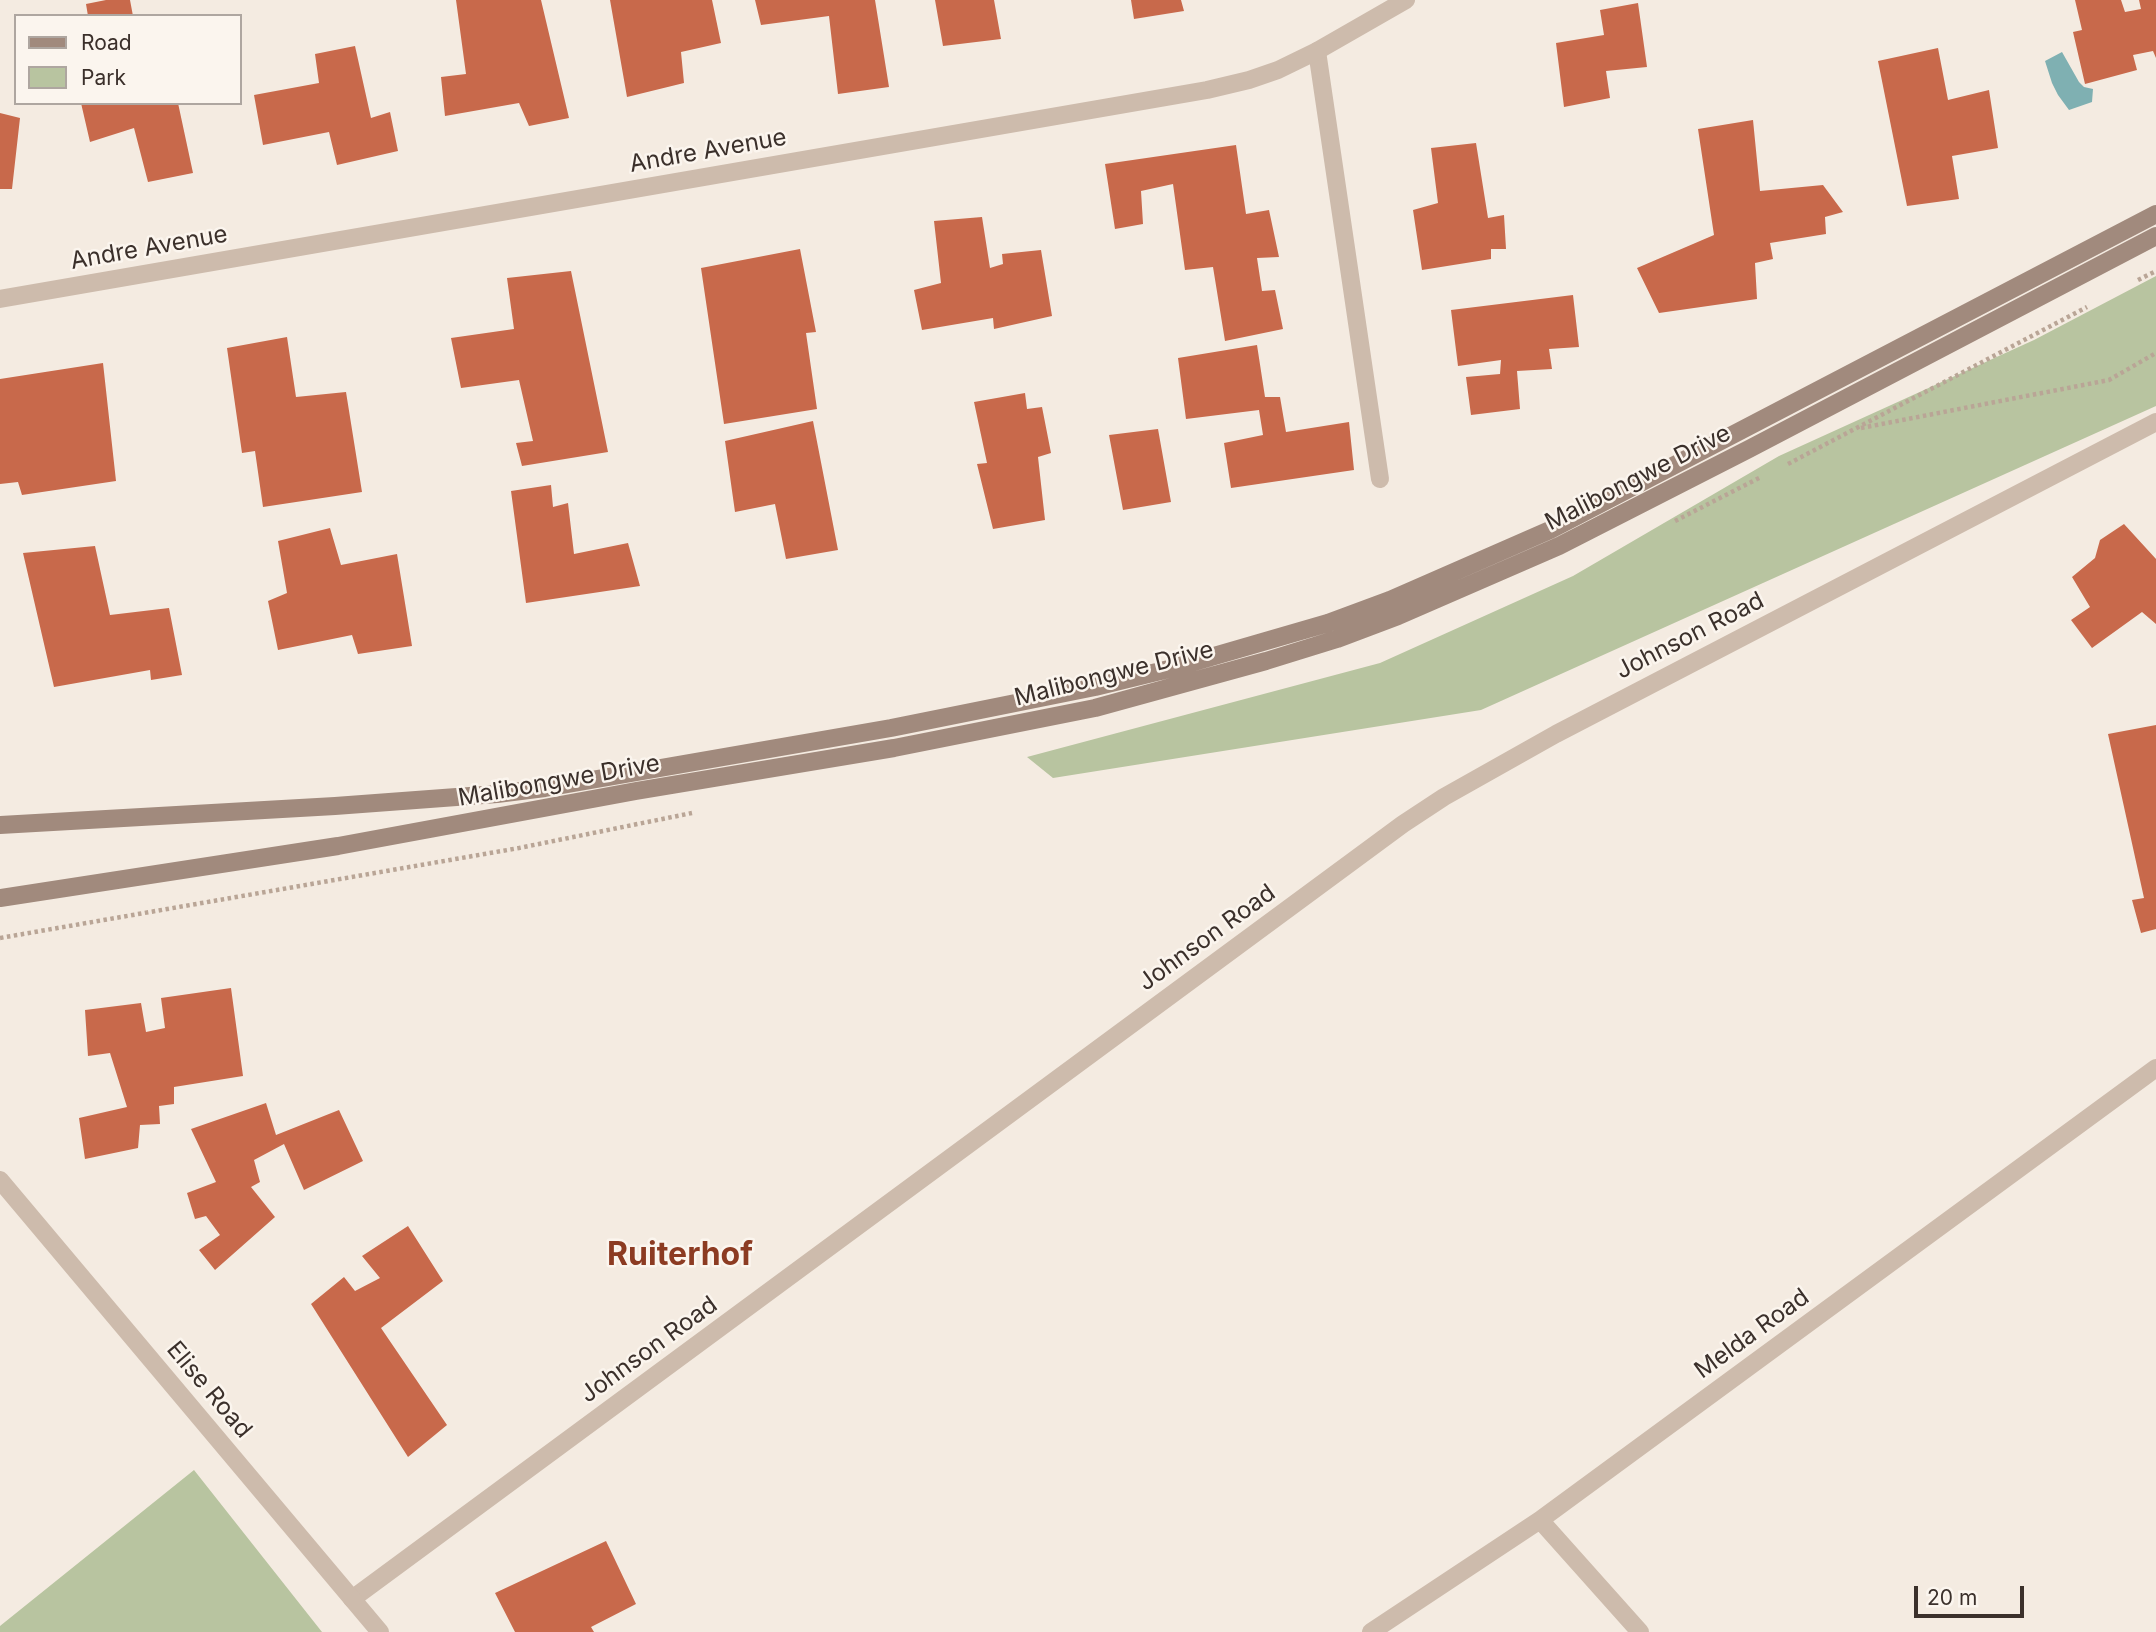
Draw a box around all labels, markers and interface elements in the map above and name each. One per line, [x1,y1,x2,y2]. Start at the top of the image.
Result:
legend [14,14,242,105]
text: Road [81,30,132,55]
text: Park [81,65,126,90]
street label: Andre Avenue [627,123,789,179]
street label: Andre Avenue [68,220,230,276]
street label: Malibongwe Drive [1540,419,1736,537]
street label: Johnson Road [1611,586,1769,686]
street label: Malibongwe Drive [1011,635,1217,713]
street label: Malibongwe Drive [456,749,662,813]
street label: Johnson Road [1133,879,1281,997]
district label: Ruiterhof [607,1236,753,1274]
street label: Melda Road [1689,1283,1815,1385]
street label: Johnson Road [575,1291,723,1409]
street label: Elise Road [160,1336,258,1444]
scale bar [1918,1572,2028,1616]
text: 20 m [1927,1585,1977,1610]

